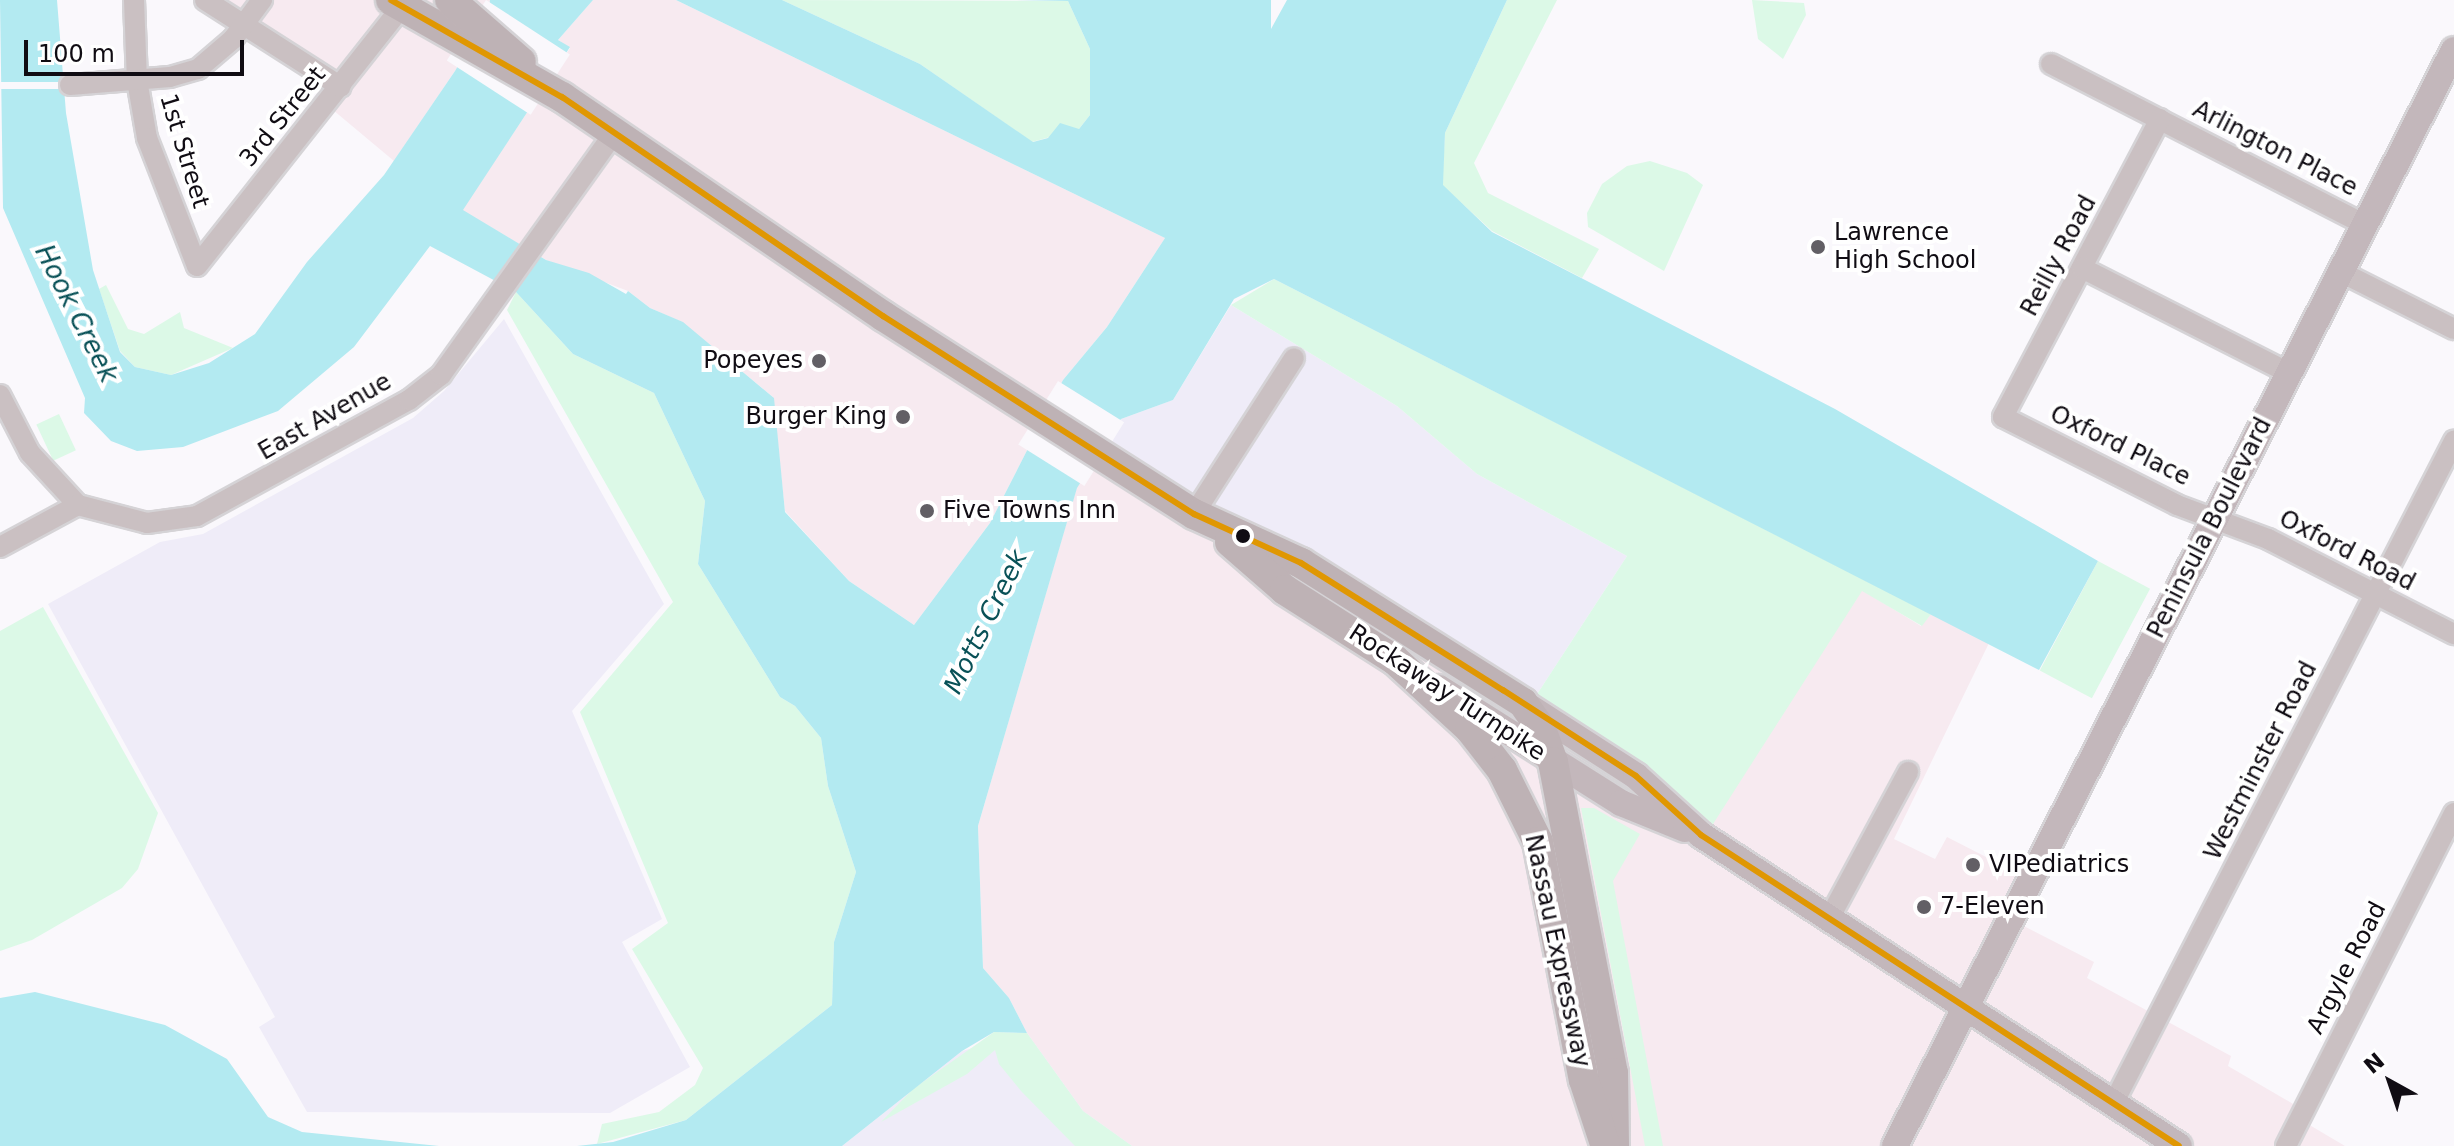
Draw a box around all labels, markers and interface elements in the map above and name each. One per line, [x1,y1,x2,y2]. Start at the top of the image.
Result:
scale bar [28,24,248,74]
text: 100 m [38,40,115,68]
street label: 3rd Street [234,61,332,173]
street label: 1st Street [153,90,215,212]
street label: Arlington Place [2188,95,2362,203]
street label: Reilly Road [2015,191,2103,321]
place label: Lawrence High School [1834,219,1976,275]
marker: Lawrence High School [1809,238,1827,256]
water label: Hook Creek [28,240,124,388]
place label: Popeyes [703,347,803,375]
marker: Popeyes [810,352,828,370]
street label: East Avenue [253,367,397,467]
street label: Oxford Place [2045,400,2195,492]
place label: Burger King [746,403,887,431]
marker: Burger King [894,408,912,426]
street label: Peninsula Boulevard [2142,413,2278,643]
place label: Five Towns Inn [943,497,1116,525]
marker: Five Towns Inn [918,502,936,520]
street label: Oxford Road [2274,504,2420,598]
unlabelled marker [1235,528,1251,544]
water label: Motts Creek [938,545,1034,699]
street label: Rockaway Turnpike [1343,619,1551,767]
street label: Westminster Road [2199,657,2323,865]
street label: Nassau Expressway [1518,832,1596,1070]
place label: VIPediatrics [1989,851,2129,879]
marker: VIPediatrics [1964,856,1982,874]
place label: 7-Eleven [1940,893,2045,921]
street label: Argyle Road [2301,897,2393,1039]
marker: 7-Eleven [1915,898,1933,916]
north arrow [2350,1042,2430,1122]
text: N [2359,1048,2389,1079]

